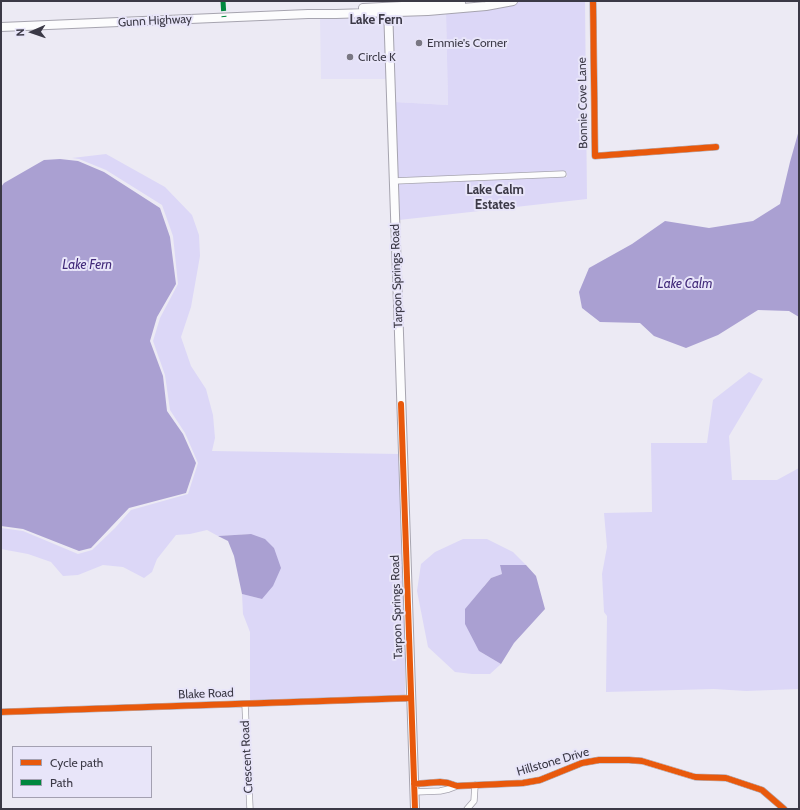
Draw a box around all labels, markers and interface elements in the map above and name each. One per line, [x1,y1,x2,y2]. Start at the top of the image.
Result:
north arrow [12,12,52,52]
street label: Gunn Highway [118,12,192,30]
district label: Lake Fern [349,12,403,28]
text: N [13,28,27,37]
place label: Emmie's Corner [427,36,507,50]
marker: Emmie's Corner [414,38,424,48]
place label: Circle K [358,50,396,64]
marker: Circle K [345,52,355,62]
street label: Bonnie Cove Lane [575,57,591,149]
district label: Lake Calm Estates [466,182,524,213]
street label: Tarpon Springs Road [388,224,406,328]
water label: Lake Fern [62,257,112,273]
water label: Lake Calm [658,276,712,292]
street label: Tarpon Springs Road [388,555,406,659]
street label: Blake Road [178,686,234,702]
street label: Crescent Road [238,720,256,794]
street label: Hillstone Drive [515,745,591,779]
legend [12,746,152,798]
text: Cycle path [50,755,103,770]
text: Path [50,775,73,790]

